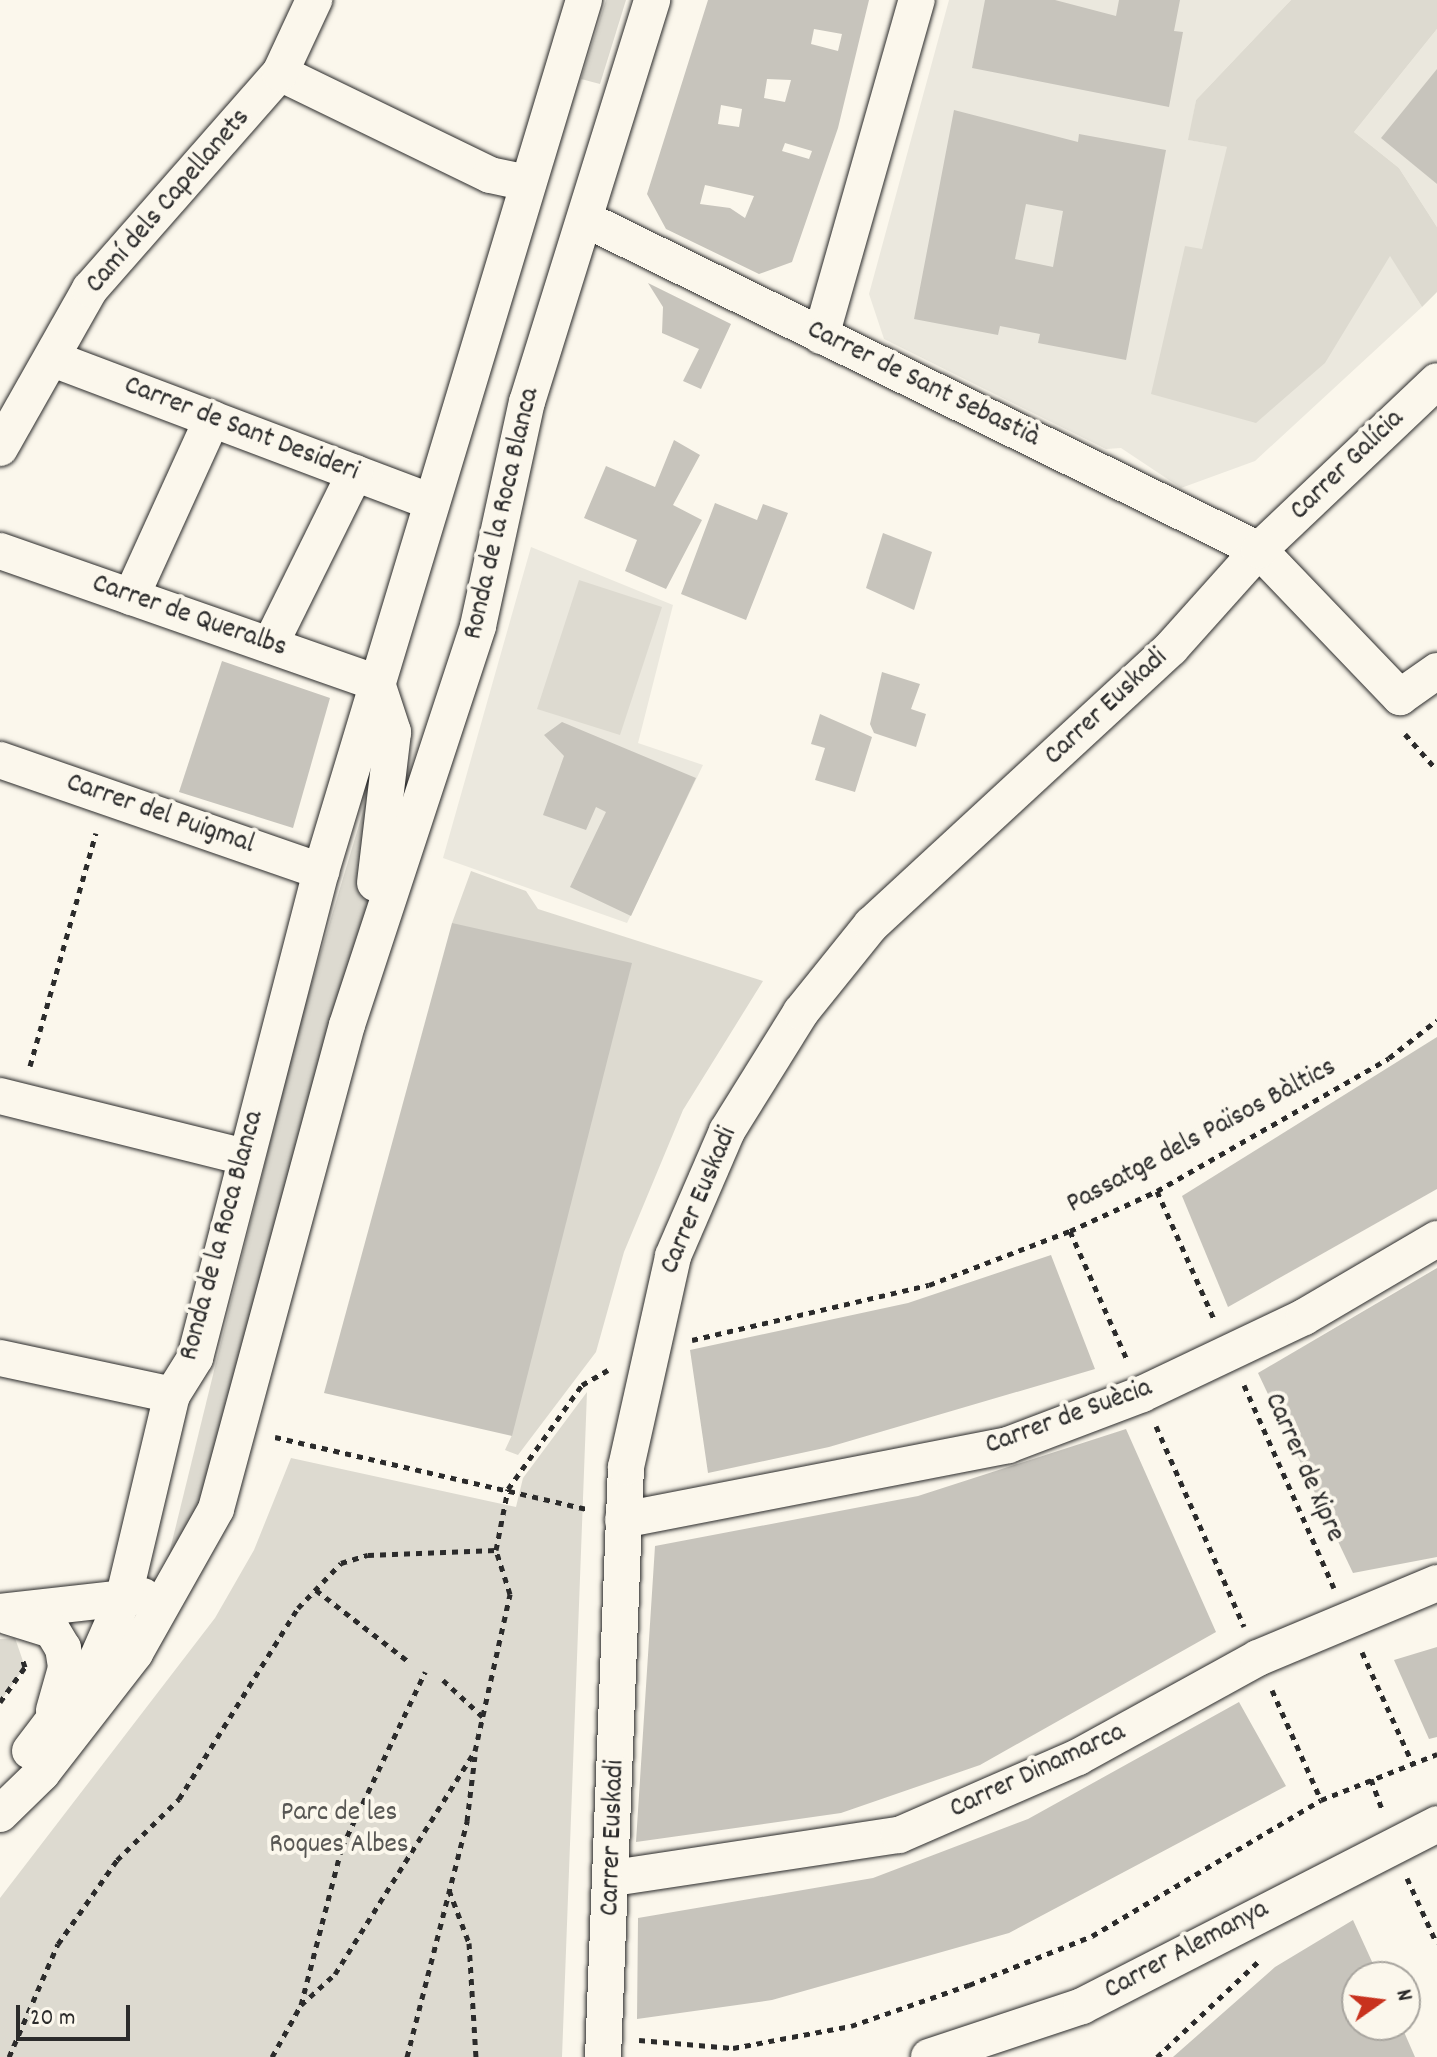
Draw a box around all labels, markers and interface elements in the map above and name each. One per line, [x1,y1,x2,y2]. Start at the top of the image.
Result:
street label: Camí dels Capellanets [80,103,258,301]
street label: Carrer de Sant Sebastià [801,314,1045,456]
street label: Carrer de Sant Desideri [119,370,363,490]
street label: Ronda de la Roca Blanca [458,385,548,643]
street label: Carrer Galícia [1284,403,1412,529]
street label: Carrer de Queralbs [87,568,291,666]
street label: Carrer Euskadi [1038,642,1176,774]
street label: Carrer del Puigmal [62,767,258,863]
street label: Passatge dels Països Bàltics [1062,1052,1342,1222]
street label: Ronda de la Roca Blanca [174,1107,272,1365]
street label: Carrer Euskadi [654,1123,746,1279]
street label: Carrer de Suècia [981,1372,1157,1464]
street label: Carrer de Xipre [1255,1388,1351,1548]
street label: Carrer Dinamarca [945,1717,1131,1827]
street label: Carrer Euskadi [594,1759,634,1917]
park label: Parc de les Roques Albes [269,1797,409,1863]
street label: Carrer Alemanya [1099,1894,1275,2008]
north arrow [1341,1961,1421,2041]
text: N [1386,1987,1419,2005]
scale bar [20,1989,134,2039]
text: 20 m [30,2002,76,2036]

